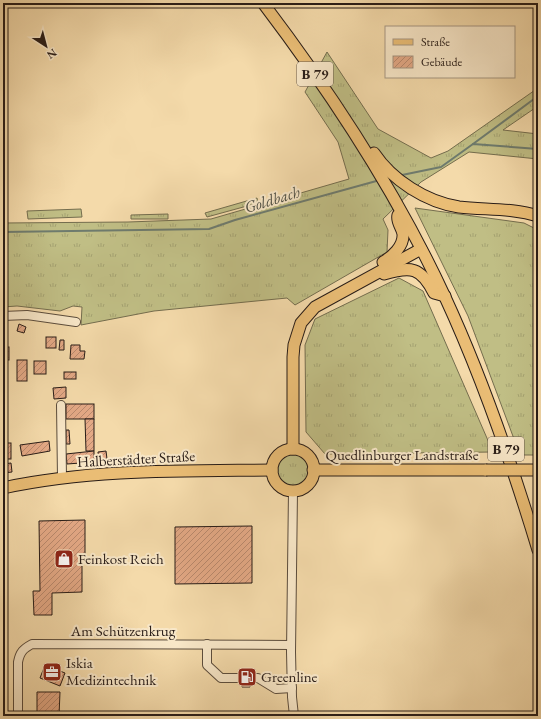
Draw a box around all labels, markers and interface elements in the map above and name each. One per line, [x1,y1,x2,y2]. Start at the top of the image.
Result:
north arrow [26,26,66,66]
legend [385,26,515,78]
text: Straße [421,34,450,50]
text: N [44,46,60,62]
text: Gebäude [421,54,463,70]
road number: B 79 [297,62,333,86]
water label: Goldbach [242,181,303,218]
road number: B 79 [488,437,524,461]
street label: Quedlinburger Landstraße [325,445,479,464]
street label: Halberstädter Straße [76,446,196,471]
shop icon: Feinkost Reich [53,548,75,570]
place label: Feinkost Reich [78,549,164,568]
street label: Am Schützenkrug [70,621,176,640]
place label: Iskia Medizintechnik [66,653,157,689]
office icon: Iskia Medizintechnik [41,661,63,683]
fuel station icon: Greenline [236,666,258,688]
place label: Greenline [261,667,318,686]

